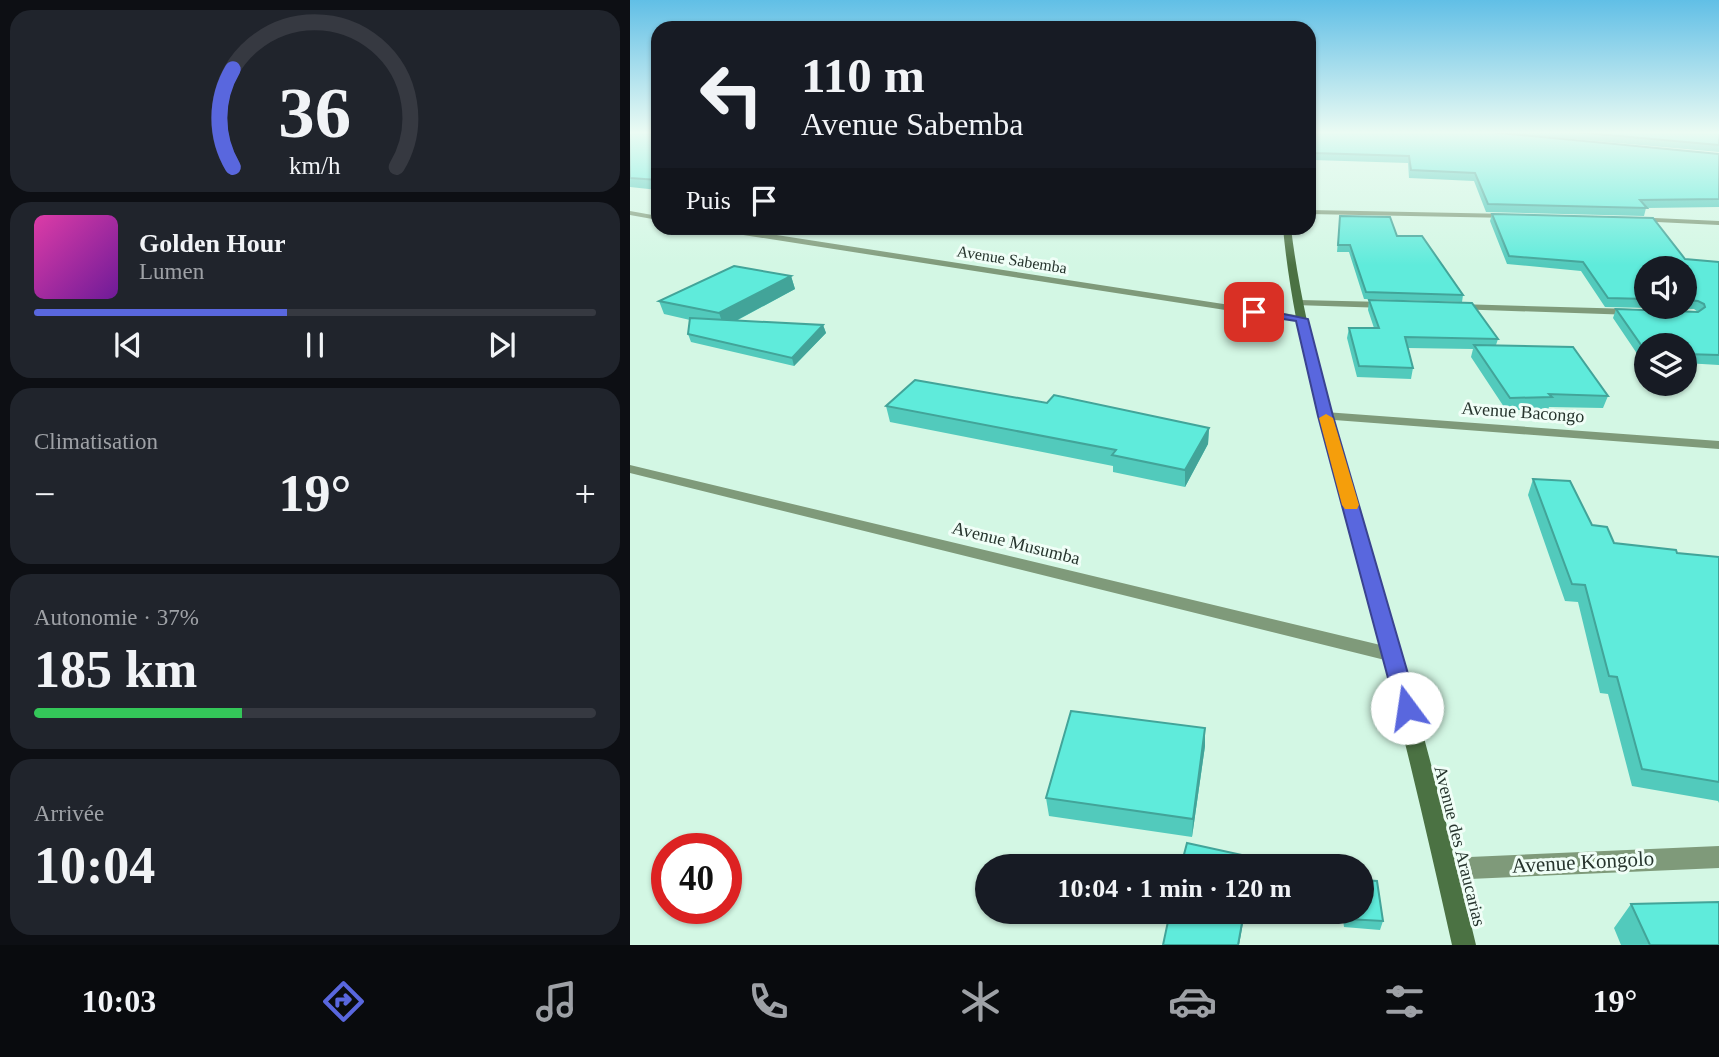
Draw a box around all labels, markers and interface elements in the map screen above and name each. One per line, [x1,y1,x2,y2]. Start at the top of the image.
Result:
text: 110 m [801,48,925,103]
icon: left [686,49,777,140]
text: 36 [279,72,351,153]
text: Avenue Sabemba [801,106,1023,142]
text: km/h [289,152,341,179]
icon: arrive [745,182,783,220]
text: Puis [686,186,731,215]
text: Golden Hour [139,229,286,258]
street label: Avenue Sabemba [956,242,1068,277]
map controls [1634,256,1697,396]
button: sound [1634,256,1697,319]
text: Lumen [139,259,204,284]
pin [1224,282,1284,342]
icon: arrive [1235,293,1273,331]
icon: previous [109,326,147,364]
icon: pause [296,326,334,364]
icon: next [483,326,521,364]
button: layers [1634,333,1697,396]
street label: Avenue Bacongo [1461,398,1585,426]
text: Climatisation [34,429,158,454]
text: 19° [279,465,351,522]
text: − [34,473,55,515]
text: + [575,473,596,515]
street label: Avenue Musumba [950,517,1082,569]
text: Autonomie · 37% [34,605,199,630]
text: 185 km [34,641,197,698]
position arrow [1370,671,1444,745]
street label: Avenue des Araucarias [1430,764,1490,928]
text: Arrivée [34,801,104,826]
speed limit sign: 40 [651,833,742,924]
text: 10:04 [34,837,155,894]
street label: Avenue Kongolo [1511,846,1655,878]
text: 10:04 · 1 min · 120 m [1058,874,1292,903]
icon: directions [319,977,368,1026]
icon: music [532,977,581,1026]
icon: phone [744,977,793,1026]
icon: climate [956,977,1005,1026]
icon: car [1168,977,1217,1026]
icon: filters [1380,977,1429,1026]
text: 10:03 [82,983,156,1019]
text: 19° [1593,983,1637,1019]

